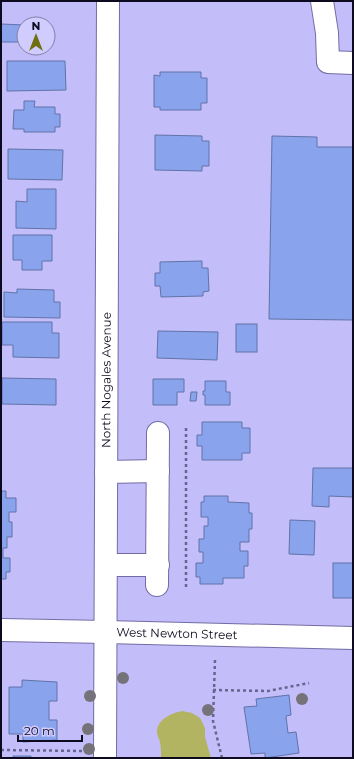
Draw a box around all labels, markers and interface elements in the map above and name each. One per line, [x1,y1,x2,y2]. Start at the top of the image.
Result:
north arrow [16,16,56,56]
text: N [32,19,40,33]
street label: North Nogales Avenue [98,312,114,448]
street label: West Newton Street [116,624,238,642]
scale bar [18,717,82,743]
text: 20 m [24,723,55,738]

